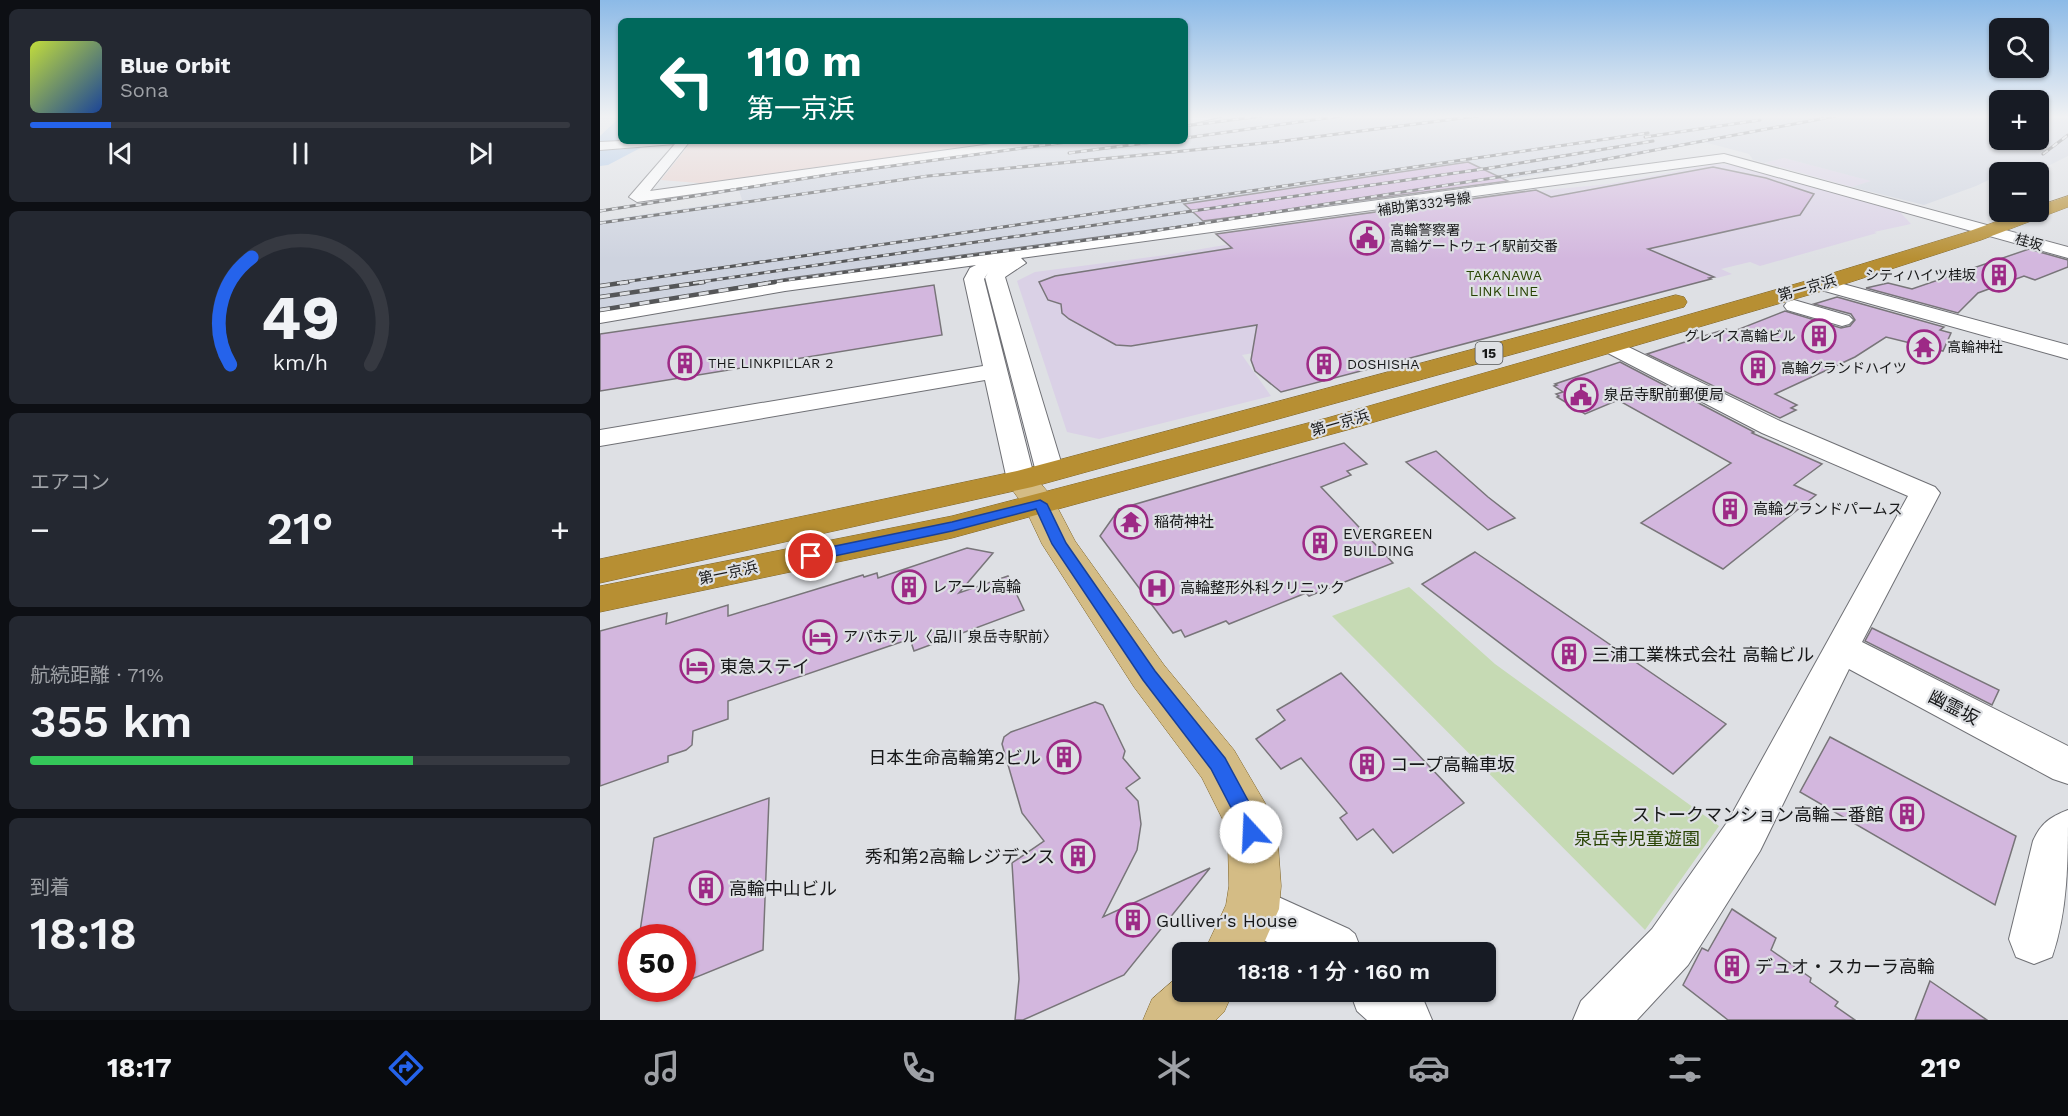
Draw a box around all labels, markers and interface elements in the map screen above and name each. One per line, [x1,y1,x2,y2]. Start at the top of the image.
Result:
map controls [1989,18,2049,222]
button: search [1989,18,2049,78]
text: 110 m [747,37,862,86]
icon: left [648,42,726,120]
text: Blue Orbit [120,53,230,78]
text: Sona [120,78,169,102]
button: + [1989,90,2049,150]
text: 第一京浜 [747,93,855,125]
icon: previous [104,137,137,170]
icon: pause [284,137,317,170]
icon: next [464,137,497,170]
button: − [1989,162,2049,222]
street label: 補助第332号線 [1376,190,1472,218]
public building icon: 高輪警察署 高輪ゲートウェイ駅前交番 [1349,220,1385,256]
place label: 高輪警察署 高輪ゲートウェイ駅前交番 [1390,222,1558,254]
street label: 桂坂 [2013,230,2045,254]
building icon: シティハイツ桂坂 [1981,257,2017,293]
park label: TAKANAWA LINK LINE [1466,267,1542,299]
place label: シティハイツ桂坂 [1865,267,1976,283]
street label: 第一京浜 [1776,271,1838,305]
text: 49 [261,281,339,354]
building icon: グレイス高輪ビル [1801,318,1837,354]
place label: グレイス高輪ビル [1684,328,1796,344]
temple icon: 高輪神社 [1906,329,1942,365]
place label: 高輪神社 [1947,339,2003,355]
road number: 15 [1476,342,1502,364]
building icon: THE LINKPILLAR 2 [667,345,703,381]
building icon: DOSHISHA [1306,346,1342,382]
text: km/h [272,350,328,375]
building icon: 高輪グランドハイツ [1740,350,1776,386]
place label: THE LINKPILLAR 2 [708,355,833,371]
place label: DOSHISHA [1347,356,1419,372]
place label: 高輪グランドハイツ [1781,360,1907,376]
public building icon: 泉岳寺駅前郵便局 [1563,377,1599,413]
place label: 泉岳寺駅前郵便局 [1604,386,1724,404]
street label: 第一京浜 [1309,406,1371,440]
text: エアコン [30,470,110,494]
building icon: 高輪グランドパームス [1712,491,1748,527]
place label: 高輪グランドパームス [1753,500,1903,518]
text: 21° [266,502,334,555]
temple icon: 稲荷神社 [1113,504,1149,540]
text: − [30,510,50,549]
text: + [550,510,570,549]
place label: 稲荷神社 [1154,513,1214,531]
building icon: EVERGREEN BUILDING [1302,525,1338,561]
place label: EVERGREEN BUILDING [1343,525,1433,560]
pin [785,530,836,581]
icon: arrive [794,539,827,572]
street label: 第一京浜 [697,558,759,588]
building icon: レアール高輪 [891,569,927,605]
hospital icon: 高輪整形外科クリニック [1139,570,1175,606]
place label: レアール高輪 [932,578,1021,596]
place label: 高輪整形外科クリニック [1180,579,1345,597]
hotel icon: アパホテル〈品川 泉岳寺駅前〉 [802,619,838,655]
place label: アパホテル〈品川 泉岳寺駅前〉 [843,628,1058,646]
building icon: 三浦工業株式会社 高輪ビル [1551,636,1587,672]
place label: 三浦工業株式会社 高輪ビル [1592,644,1814,665]
hotel icon: 東急ステイ [679,648,715,684]
place label: 東急ステイ [720,656,810,677]
text: 航続距離 · 71% [30,663,164,687]
street label: 幽霊坂 [1925,685,1983,729]
text: 355 km [30,695,192,748]
building icon: 日本生命高輪第2ビル [1046,739,1082,775]
building icon: コープ高輪車坂 [1349,746,1385,782]
place label: 日本生命高輪第2ビル [869,747,1041,768]
place label: コープ高輪車坂 [1390,754,1515,775]
building icon: ストークマンション高輪二番館 [1889,796,1925,832]
position arrow [1219,800,1283,864]
place label: ストークマンション高輪二番館 [1632,804,1884,825]
park label: 泉岳寺児童遊園 [1574,828,1700,849]
building icon: 秀和第2高輪レジデンス [1060,838,1096,874]
place label: 秀和第2高輪レジデンス [865,846,1055,867]
building icon: 高輪中山ビル [688,870,724,906]
text: 到着 [30,875,70,899]
place label: 高輪中山ビル [729,878,837,899]
building icon: Gulliver's House [1115,902,1151,938]
text: 18:18 [30,907,137,960]
place label: Gulliver's House [1156,910,1297,931]
speed limit sign: 50 [618,924,696,1002]
building icon: デュオ・スカーラ高輪 [1714,948,1750,984]
place label: デュオ・スカーラ高輪 [1755,956,1935,977]
text: 18:18 · 1 分 · 160 m [1238,959,1430,984]
icon: directions [385,1047,427,1089]
icon: music [641,1047,683,1089]
icon: phone [897,1047,939,1089]
icon: climate [1153,1047,1195,1089]
icon: car [1408,1047,1450,1089]
icon: filters [1664,1047,1706,1089]
text: 18:17 [107,1052,172,1084]
text: 21° [1920,1052,1961,1084]

